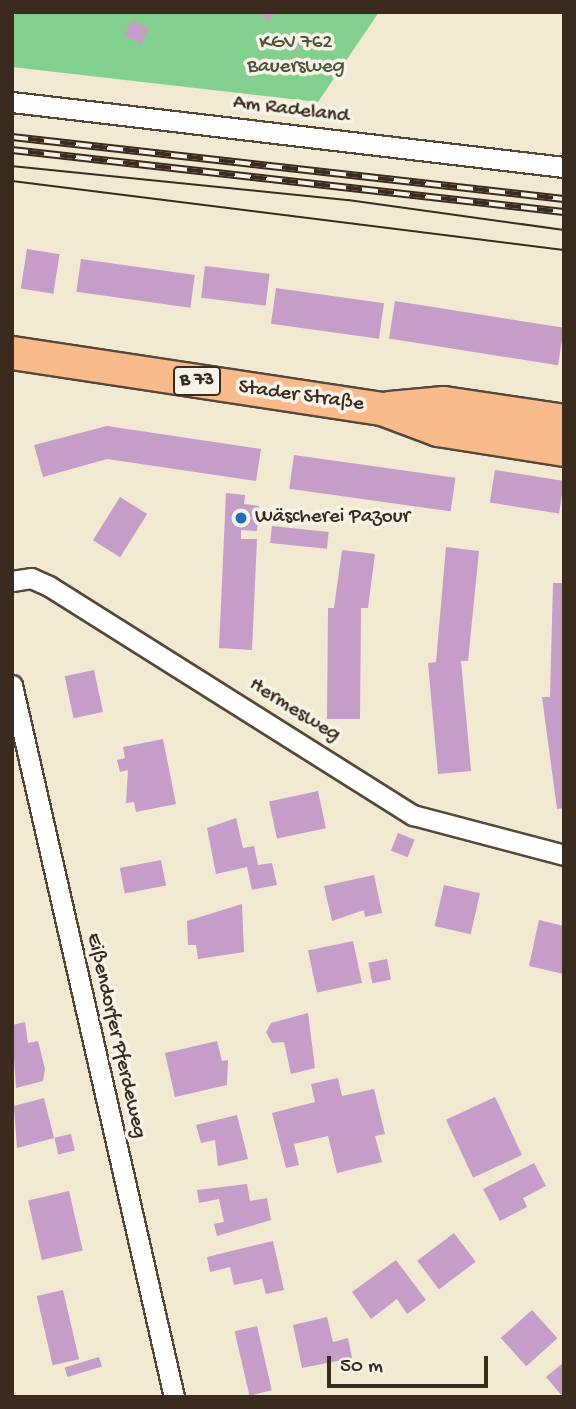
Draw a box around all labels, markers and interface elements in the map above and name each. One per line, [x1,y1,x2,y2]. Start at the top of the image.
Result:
park label: KGV 762 Bauersweg [247,31,345,81]
street label: Am Radeland [232,91,350,131]
road number: B 73 [172,366,222,396]
street label: Stader Straße [237,376,365,418]
place label: Wäscherei Pazour [255,505,410,531]
marker: Wäscherei Pazour [233,510,249,526]
street label: Hermesweg [244,673,344,749]
street label: Eißendorfer Pferdeweg [79,931,151,1141]
scale bar [331,1342,492,1386]
text: 50 m [340,1355,383,1380]

